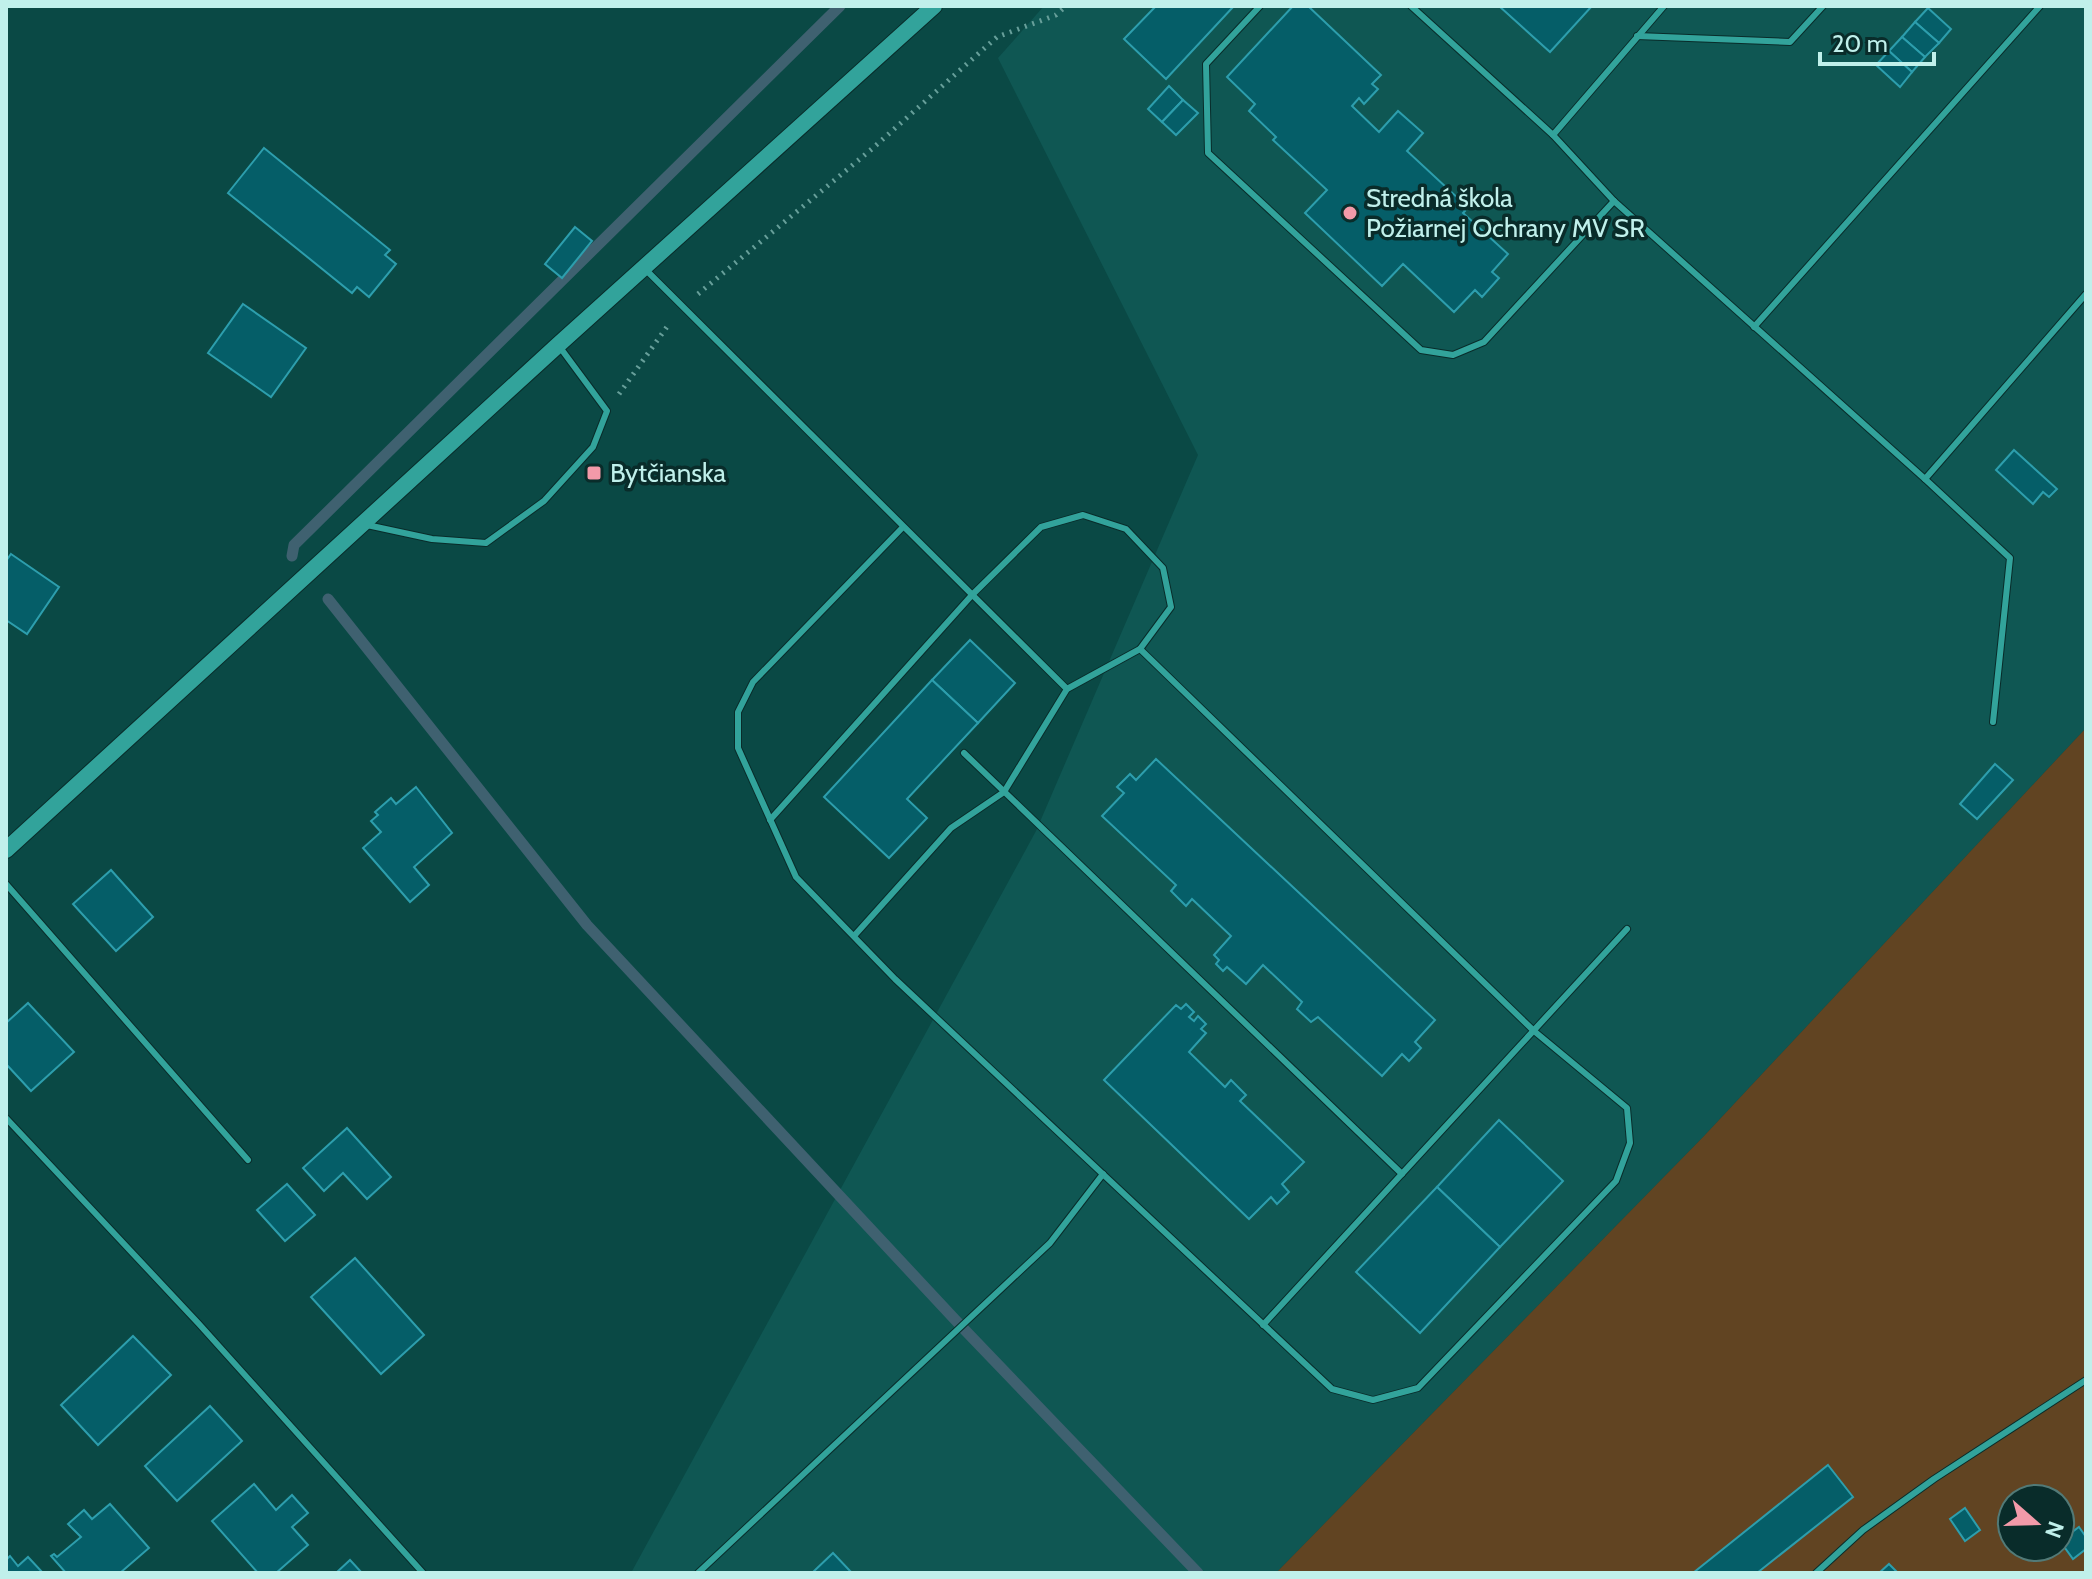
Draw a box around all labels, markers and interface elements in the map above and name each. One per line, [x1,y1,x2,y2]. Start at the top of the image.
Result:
scale bar [1820,16,1934,66]
text: 20 m [1832,29,1888,58]
place label: Stredná škola Požiarnej Ochrany MV SR [1366,182,1645,244]
marker: Stredná škola Požiarnej Ochrany MV SR [1341,204,1359,222]
place label: Bytčianska [610,457,727,489]
marker: Bytčianska [585,464,603,482]
north arrow [1996,1483,2076,1563]
text: N [2039,1518,2070,1542]

